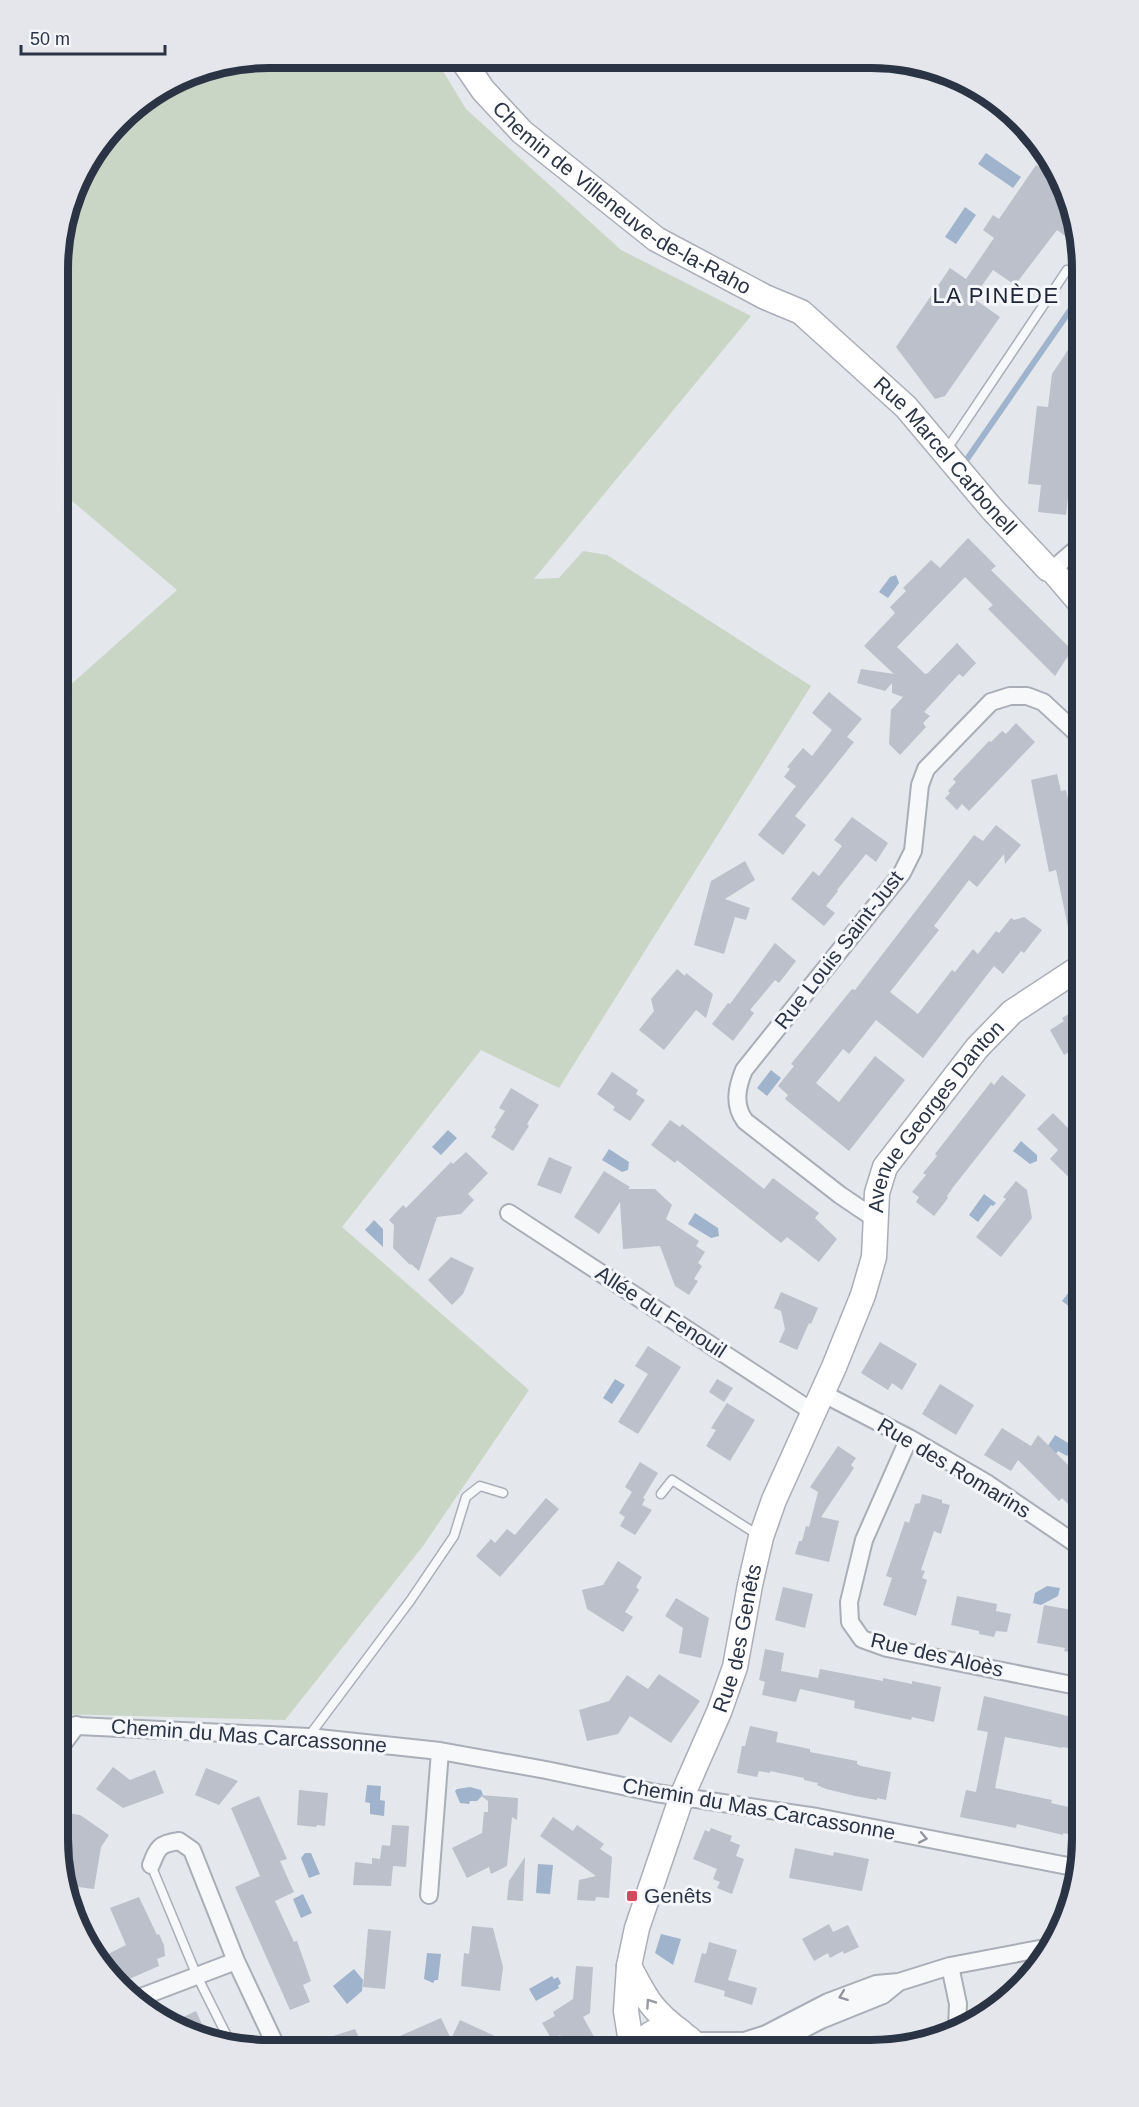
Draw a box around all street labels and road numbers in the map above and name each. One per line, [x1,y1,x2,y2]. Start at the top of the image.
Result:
street label: Chemin de Villeneuve-de-la-Raho [488,96,755,298]
street label: Rue Marcel Carbonell [869,372,1022,539]
street label: Rue Louis Saint-Just [770,866,907,1033]
street label: Avenue Georges Danton [864,1016,1008,1213]
street label: Allée du Fenouil [592,1261,731,1362]
street label: Rue des Romarins [874,1413,1035,1522]
street label: Rue des Genêts [708,1562,765,1715]
street label: Rue des Aloès [869,1628,1006,1681]
street label: Chemin du Mas Carcassonne [110,1714,388,1757]
street label: Chemin du Mas Carcassonne [621,1773,897,1844]

